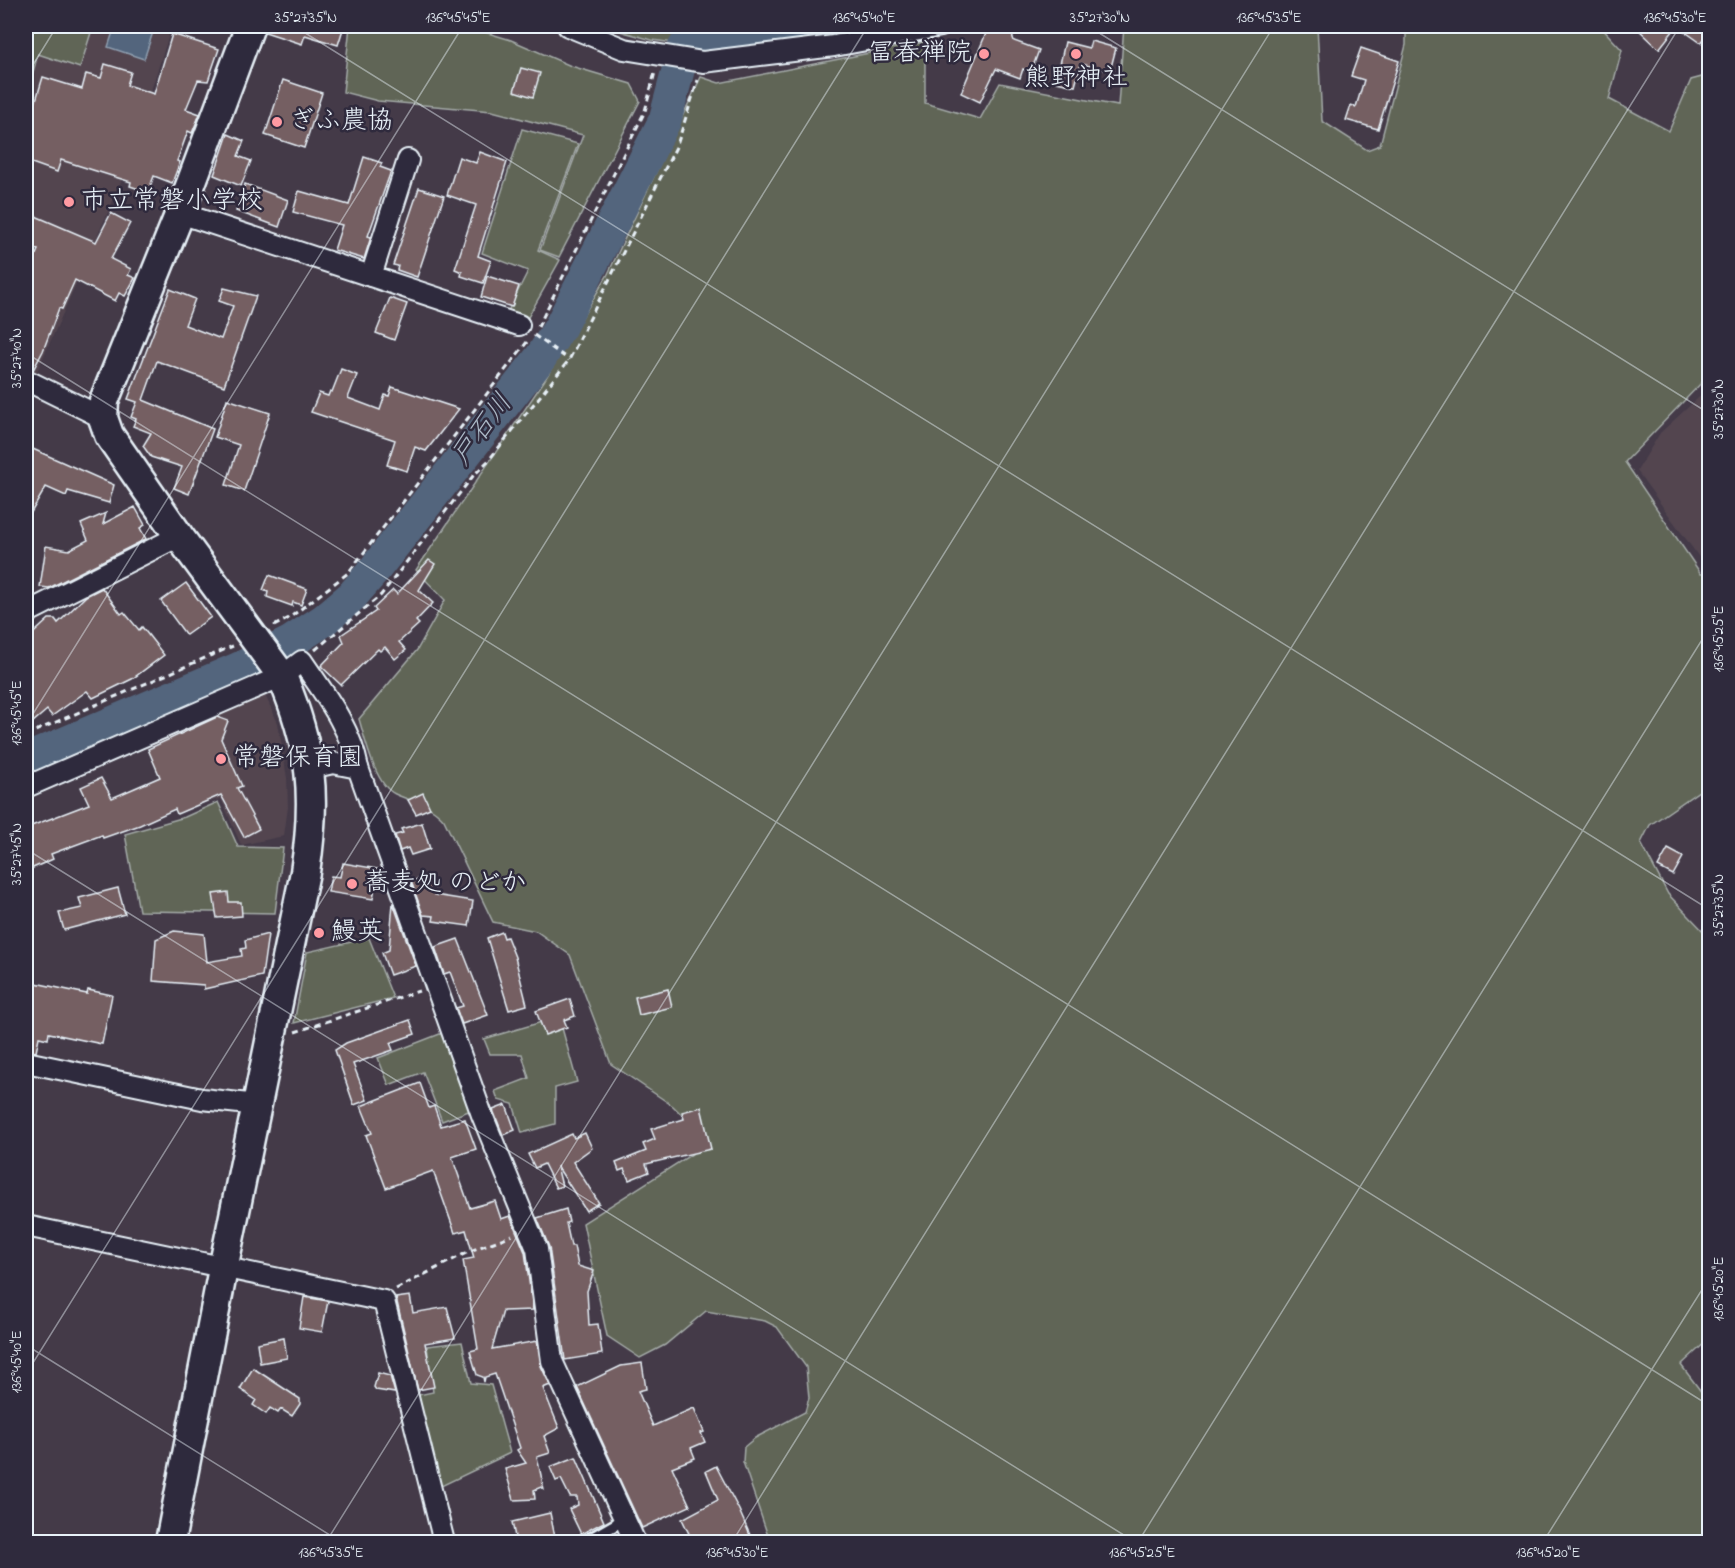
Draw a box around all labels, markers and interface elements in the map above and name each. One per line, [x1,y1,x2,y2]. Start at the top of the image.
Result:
text: 35°27'35"N [275,7,337,29]
text: 136°45'45"E [425,7,491,29]
text: 136°45'40"E [832,7,896,29]
text: 35°27'30"N [1070,7,1130,29]
text: 136°45'35"E [1236,7,1302,29]
text: 136°45'30"E [1643,7,1707,29]
place label: 冨春禅院 [868,35,972,73]
marker: 冨春禅院 [977,47,991,61]
marker: 熊野神社 [1069,47,1083,61]
place label: 熊野神社 [1024,60,1128,98]
place label: ぎふ農協 [289,103,393,141]
marker: ぎふ農協 [270,115,284,129]
place label: 市立常磐小学校 [81,183,263,221]
marker: 市立常磐小学校 [62,195,76,209]
text: 35°27'40"N [6,328,28,388]
text: 35°27'30"N [1708,379,1730,439]
water label: 戸石川 [443,386,523,474]
text: 136°45'25"E [1708,606,1730,672]
text: 136°45'45"E [6,680,28,746]
place label: 常磐保育園 [233,740,363,778]
marker: 常磐保育園 [214,752,228,766]
text: 35°27'45"N [6,823,28,885]
place label: 蕎麦処 のどか [364,865,527,903]
text: 35°27'35"N [1708,874,1730,936]
marker: 蕎麦処 のどか [345,877,359,891]
place label: 鰻英 [331,914,383,952]
marker: 鰻英 [312,926,326,940]
text: 136°45'20"E [1708,1257,1730,1321]
text: 136°45'40"E [6,1330,28,1394]
text: 136°45'35"E [298,1542,364,1564]
text: 136°45'30"E [705,1542,769,1564]
text: 136°45'25"E [1109,1542,1175,1564]
text: 136°45'20"E [1516,1542,1580,1564]

